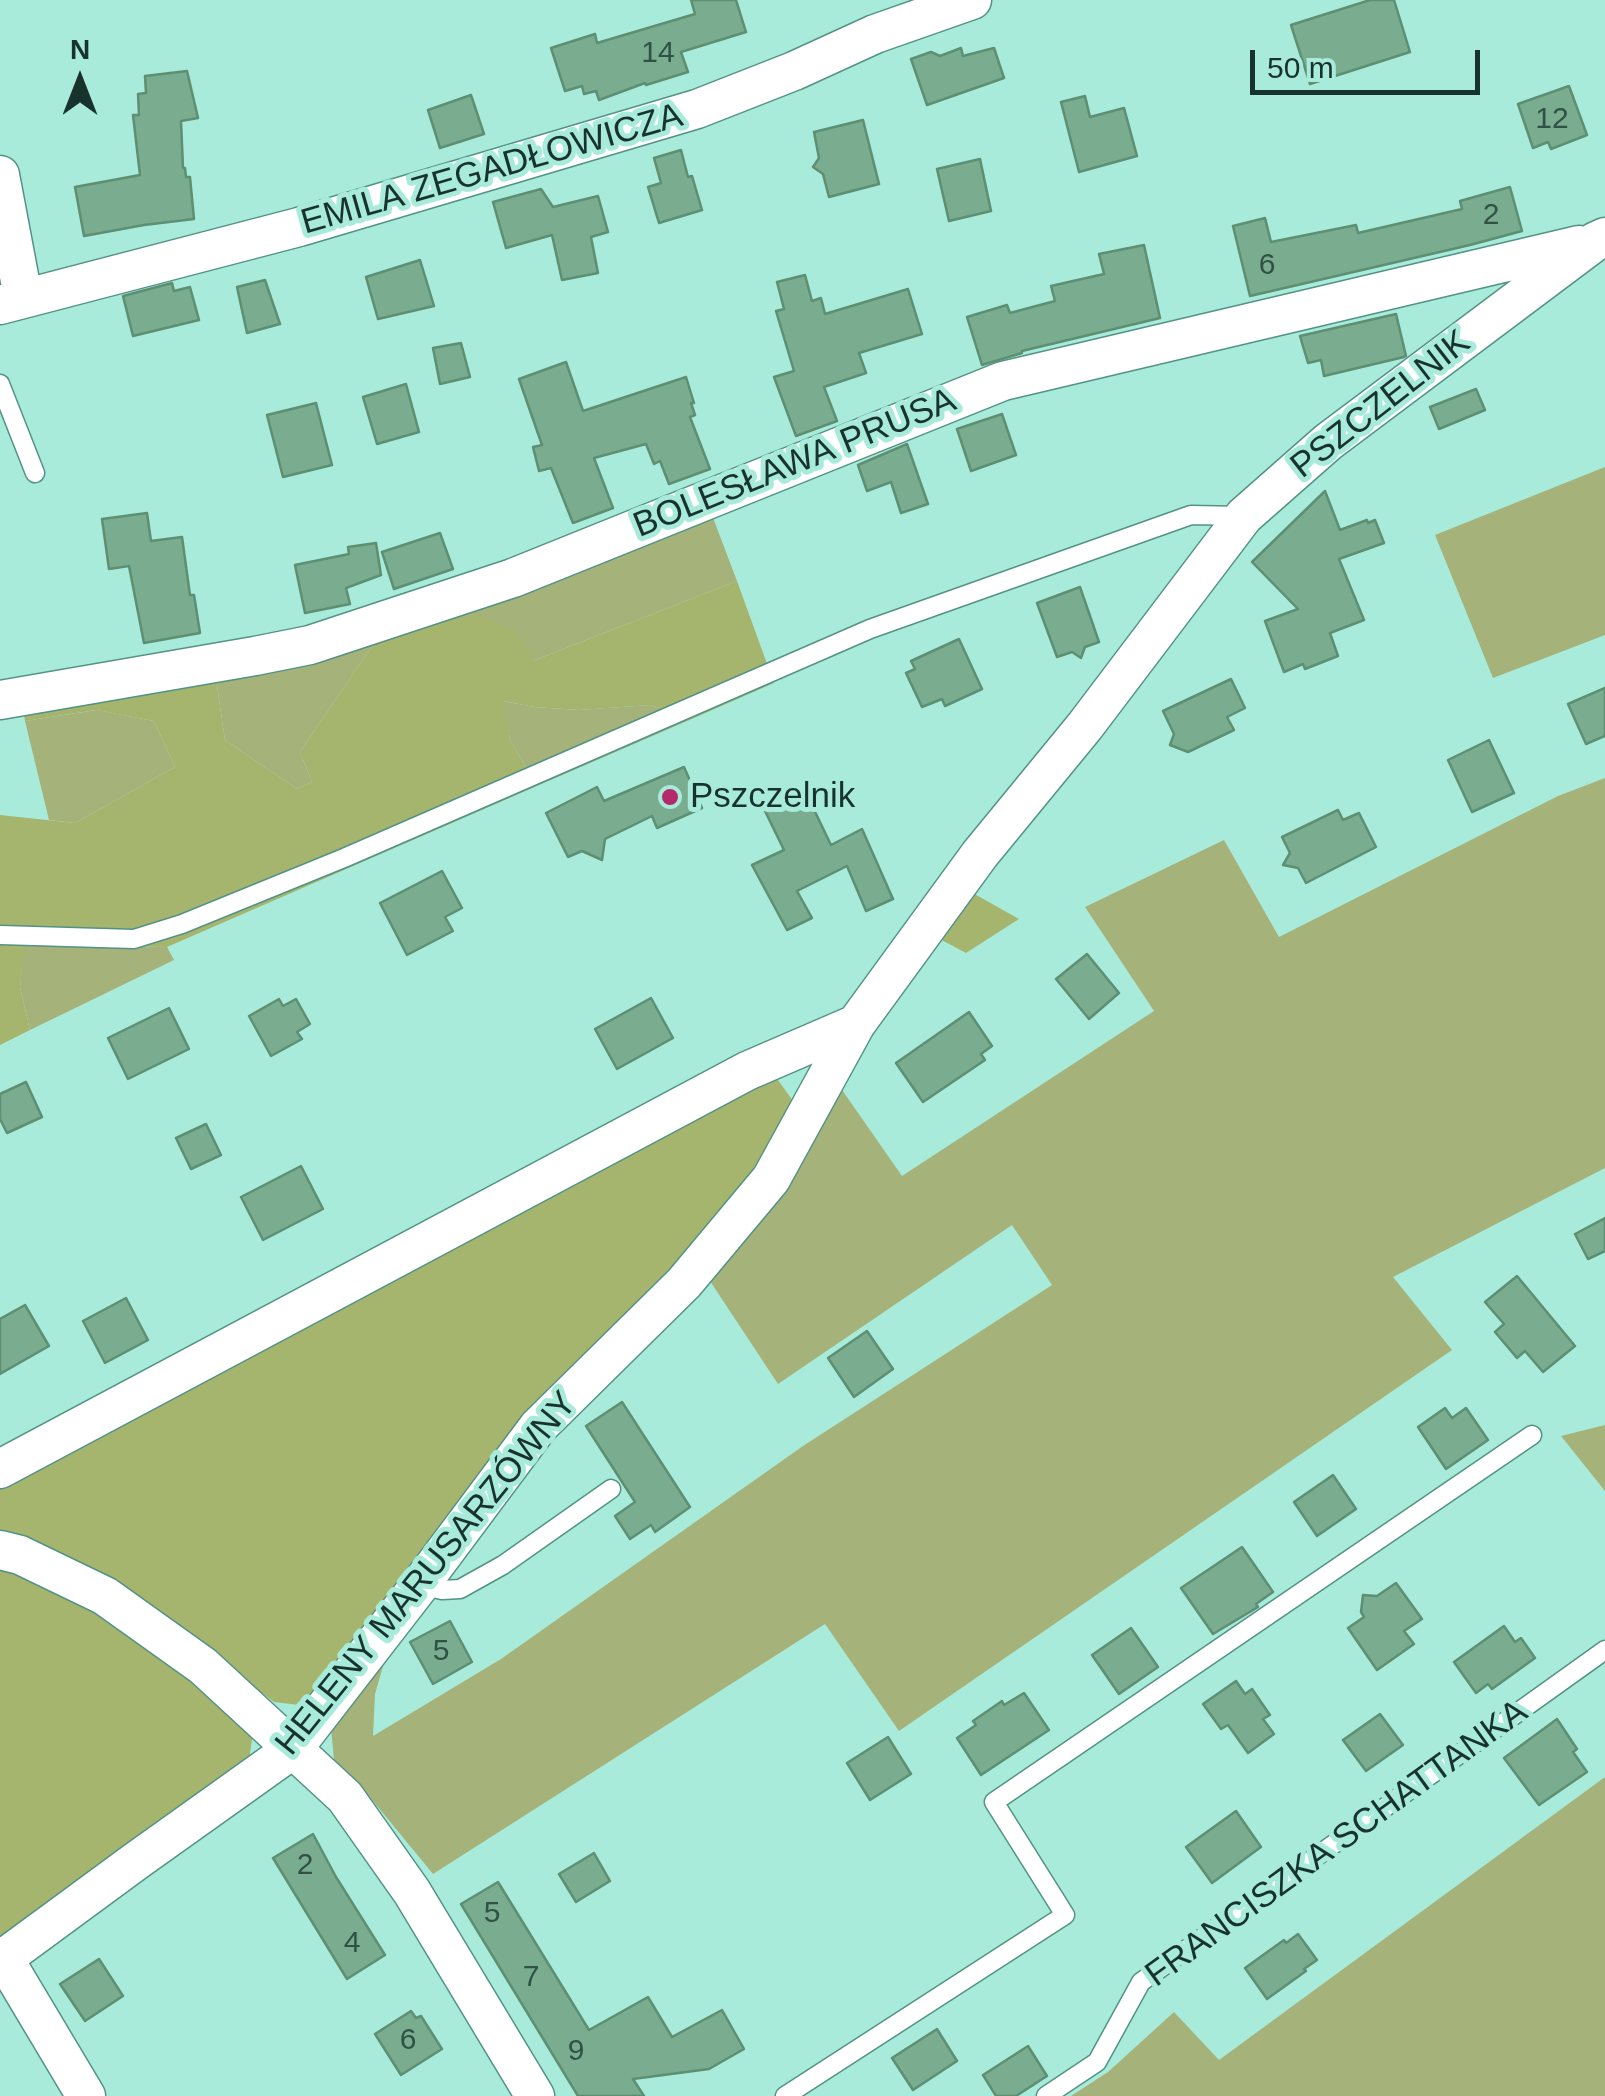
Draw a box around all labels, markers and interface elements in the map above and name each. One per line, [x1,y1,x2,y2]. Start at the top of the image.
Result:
north arrow [30,30,130,130]
scale bar [1255,30,1485,92]
text: N [70,34,90,65]
house number: 14 [641,36,675,72]
text: 50 m [1267,51,1334,84]
street label: EMILA ZEGADŁOWICZA [296,95,688,245]
house number: 12 [1535,102,1569,138]
house number: 2 [1483,198,1499,234]
house number: 6 [1259,248,1275,284]
street label: PSZCZELNIK [1283,322,1479,488]
street label: BOLESŁAWA PRUSA [628,380,962,548]
place label: Pszczelnik [690,776,855,818]
marker: Pszczelnik [659,786,681,808]
street label: HELENY MARUSARZÓWNY [267,1384,587,1764]
house number: 5 [433,1634,449,1670]
street label: FRANCISZKA SCHATTANKA [1138,1691,1536,1997]
house number: 2 [297,1848,313,1884]
house number: 5 [484,1896,500,1932]
house number: 4 [344,1926,360,1962]
house number: 7 [523,1960,539,1996]
house number: 6 [400,2023,416,2059]
house number: 9 [568,2034,584,2070]

